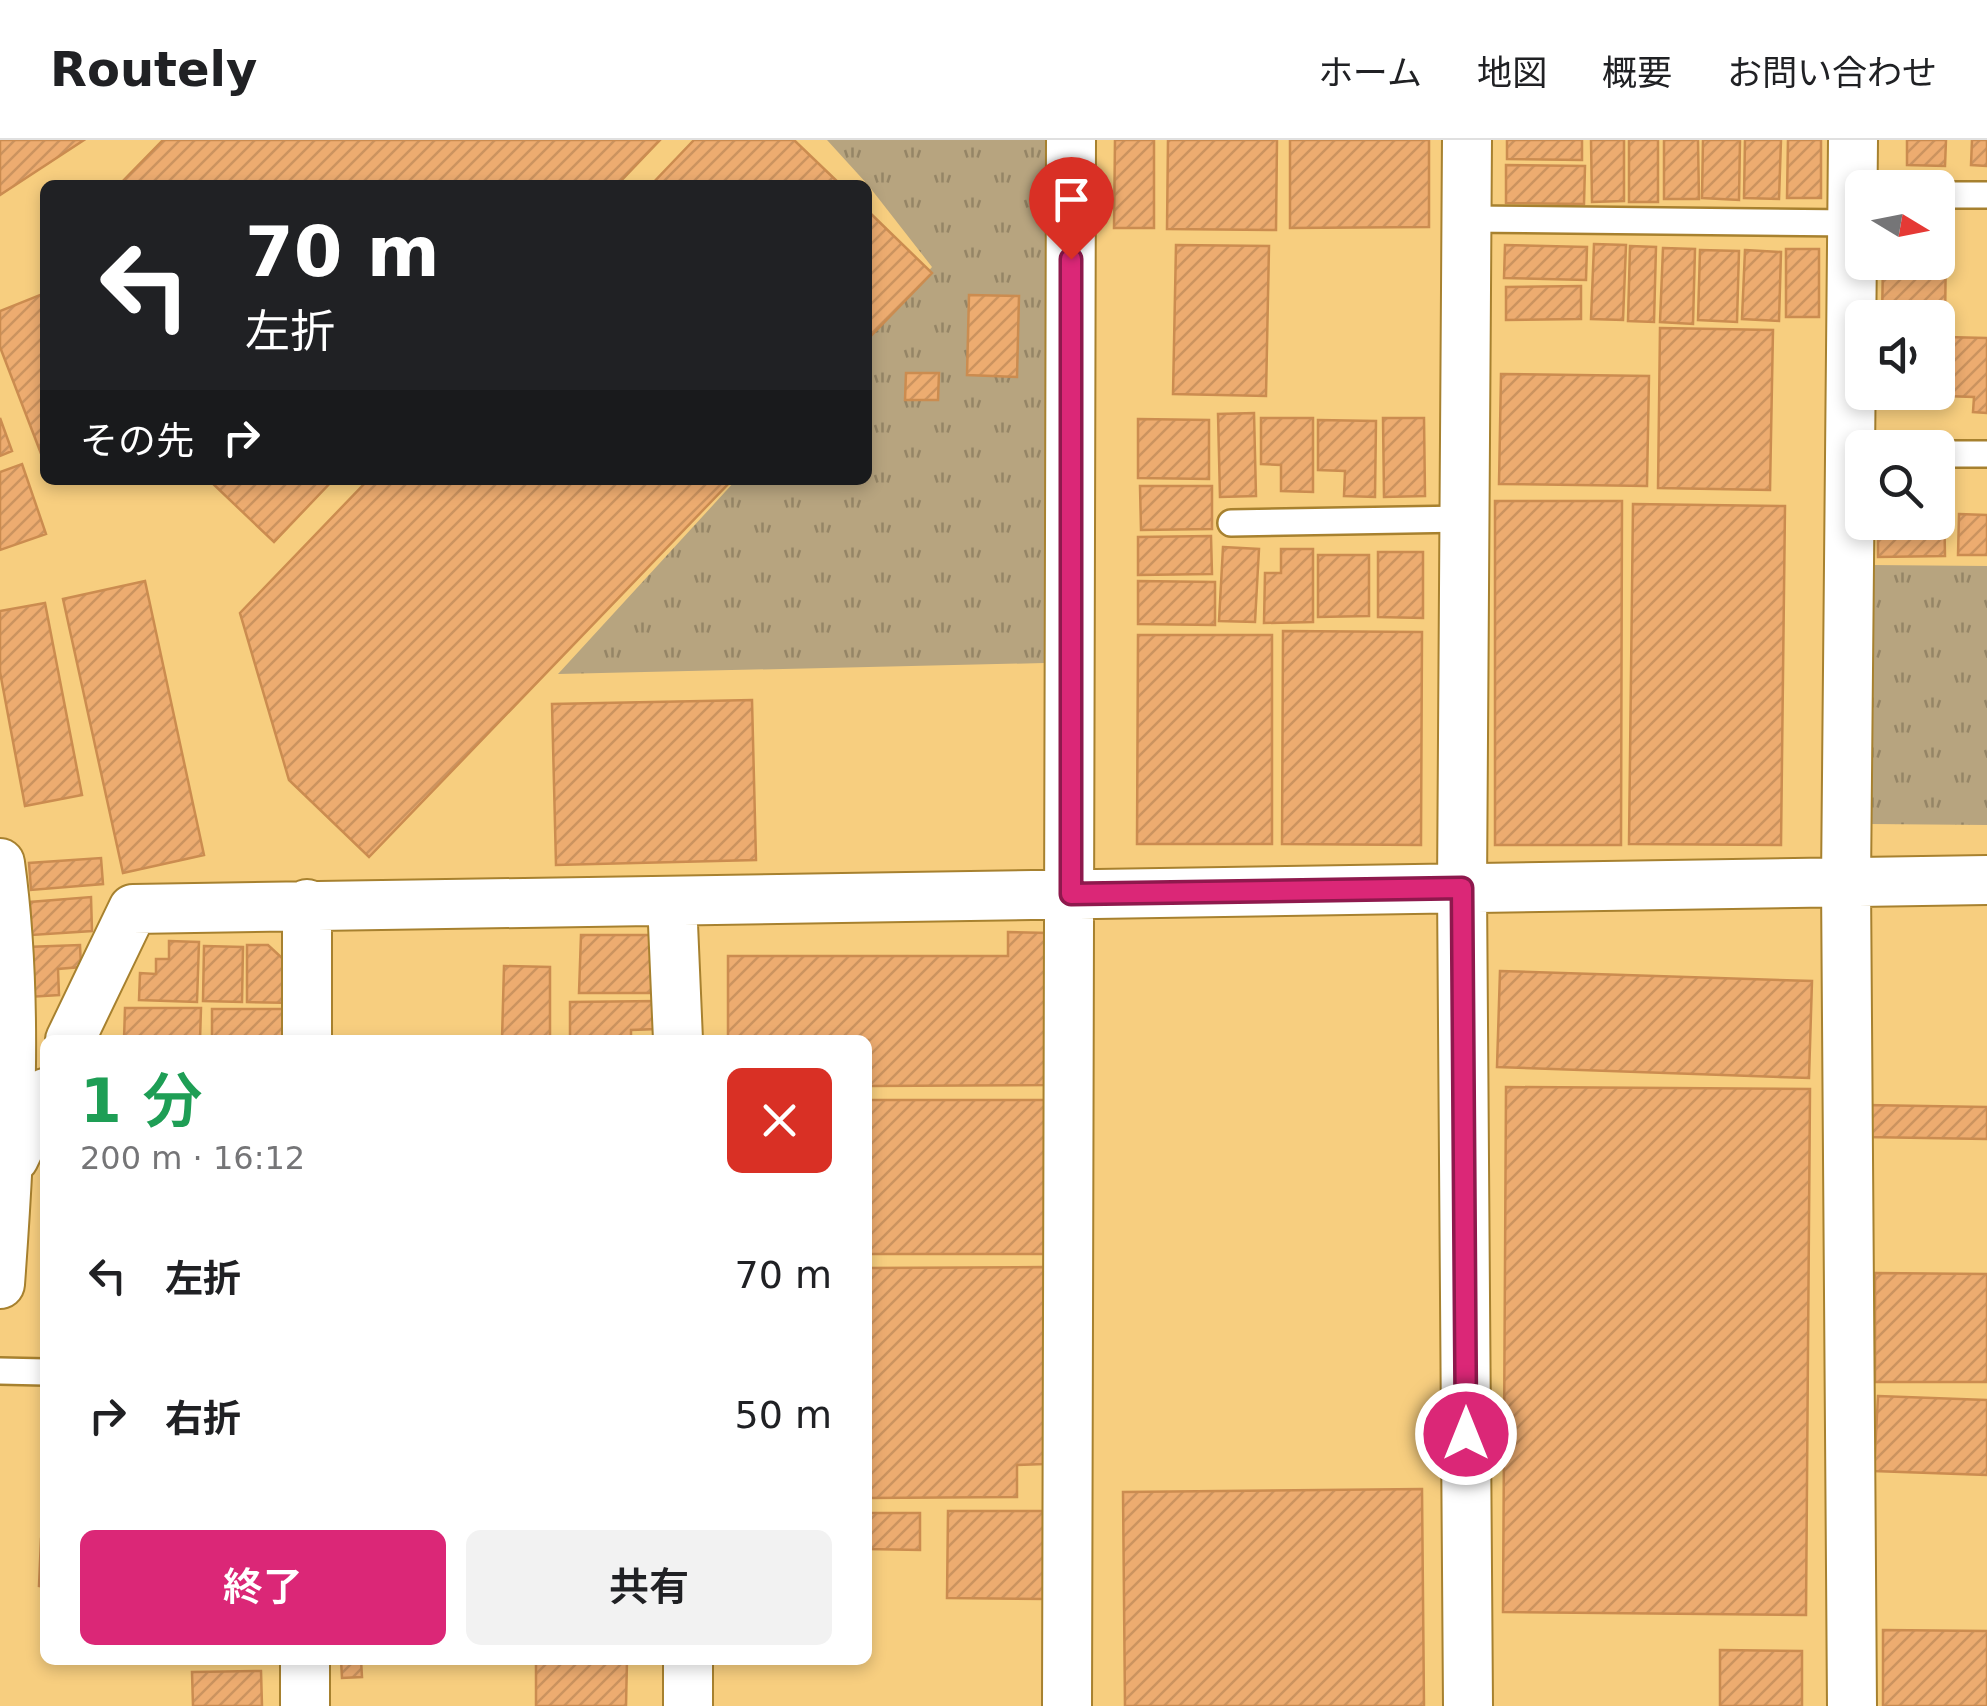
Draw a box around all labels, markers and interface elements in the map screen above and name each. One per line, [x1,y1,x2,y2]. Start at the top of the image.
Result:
text: Routely [50,41,257,97]
text: ホーム [1318,53,1422,93]
text: 地図 [1477,53,1547,93]
text: 概要 [1602,53,1672,93]
text: お問い合わせ [1727,53,1937,93]
pin [1029,157,1114,260]
north arrow [1845,170,1955,280]
map controls [1845,170,1955,540]
icon: arrive [1044,172,1099,227]
text: 70 m [245,211,440,293]
icon: left [80,220,210,350]
button: sound [1845,300,1955,410]
text: 左折 [245,305,335,358]
icon: right [214,410,269,465]
text: その先 [80,419,194,463]
button: search [1845,430,1955,540]
text: 1 分 [80,1066,203,1136]
button: close [727,1068,832,1173]
text: 200 m · 16:12 [80,1139,305,1177]
icon: left [80,1248,135,1303]
text: 70 m [735,1253,832,1297]
text: 左折 [165,1257,241,1301]
position arrow [1414,1382,1518,1486]
icon: right [80,1388,135,1443]
text: 50 m [735,1393,832,1437]
text: 右折 [165,1397,241,1441]
button: 終了 [80,1530,446,1645]
button: 共有 [466,1530,832,1645]

